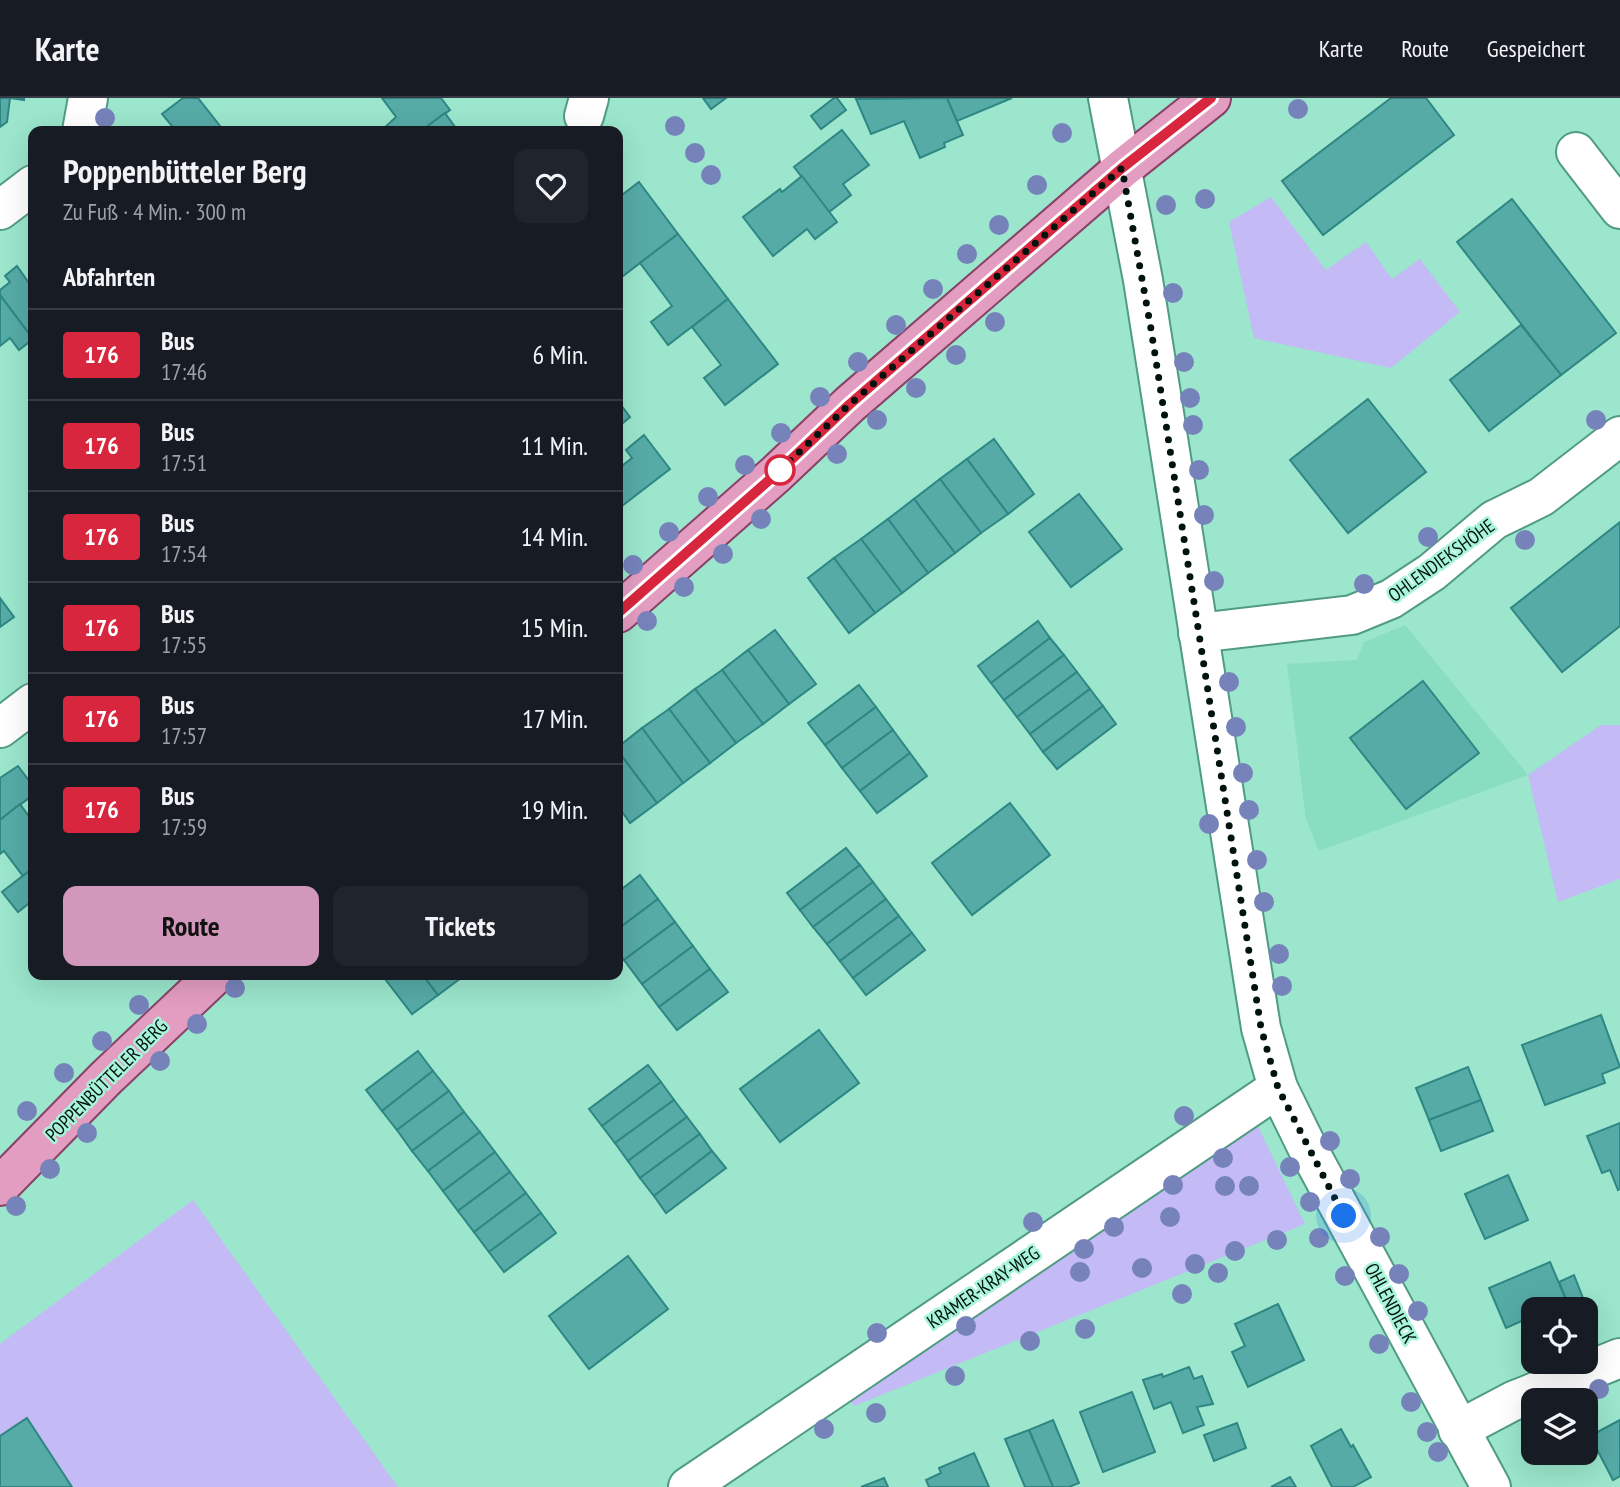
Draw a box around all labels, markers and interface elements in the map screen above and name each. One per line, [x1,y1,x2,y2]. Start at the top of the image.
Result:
text: Karte [35,27,100,70]
text: Karte [1319,33,1363,64]
text: Route [1401,33,1449,64]
text: Gespeichert [1487,33,1585,64]
text: Poppenbütteler Berg [63,149,307,192]
button: heart [514,149,588,223]
text: Zu Fuß · 4 Min. · 300 m [63,197,246,226]
text: Abfahrten [63,260,155,293]
text: Bus [161,324,194,357]
text: 6 Min. [533,338,588,371]
text: 176 [84,339,119,370]
text: 17:46 [161,357,207,386]
text: Bus [161,415,194,448]
text: 11 Min. [521,429,588,462]
text: 176 [84,430,119,461]
text: 17:51 [161,448,207,477]
unlabelled marker [765,455,795,485]
text: Bus [161,506,194,539]
street label: OHLENDIEKSHÖHE [1383,513,1499,607]
text: 14 Min. [521,520,588,553]
text: 176 [84,521,119,552]
text: 17:54 [161,539,207,568]
text: Bus [161,597,194,630]
text: 15 Min. [521,611,588,644]
text: 176 [84,612,119,643]
text: 17:55 [161,630,207,659]
text: Bus [161,688,194,721]
text: 17 Min. [522,702,588,735]
text: 176 [84,703,119,734]
text: 17:57 [161,721,207,750]
text: Bus [161,779,194,812]
text: 19 Min. [521,793,588,826]
text: 176 [84,794,119,825]
text: 17:59 [161,812,207,841]
button: Route [63,886,319,966]
button: Tickets [333,886,588,966]
street label: POPPENBÜTTELER BERG [40,1014,172,1146]
your location [1326,1198,1361,1233]
street label: KRAMER-KRAY-WEG [922,1241,1044,1333]
street label: OHLENDIECK [1360,1259,1422,1347]
map controls [1521,1297,1598,1465]
button: locate [1521,1297,1598,1374]
button: layers [1521,1388,1598,1465]

